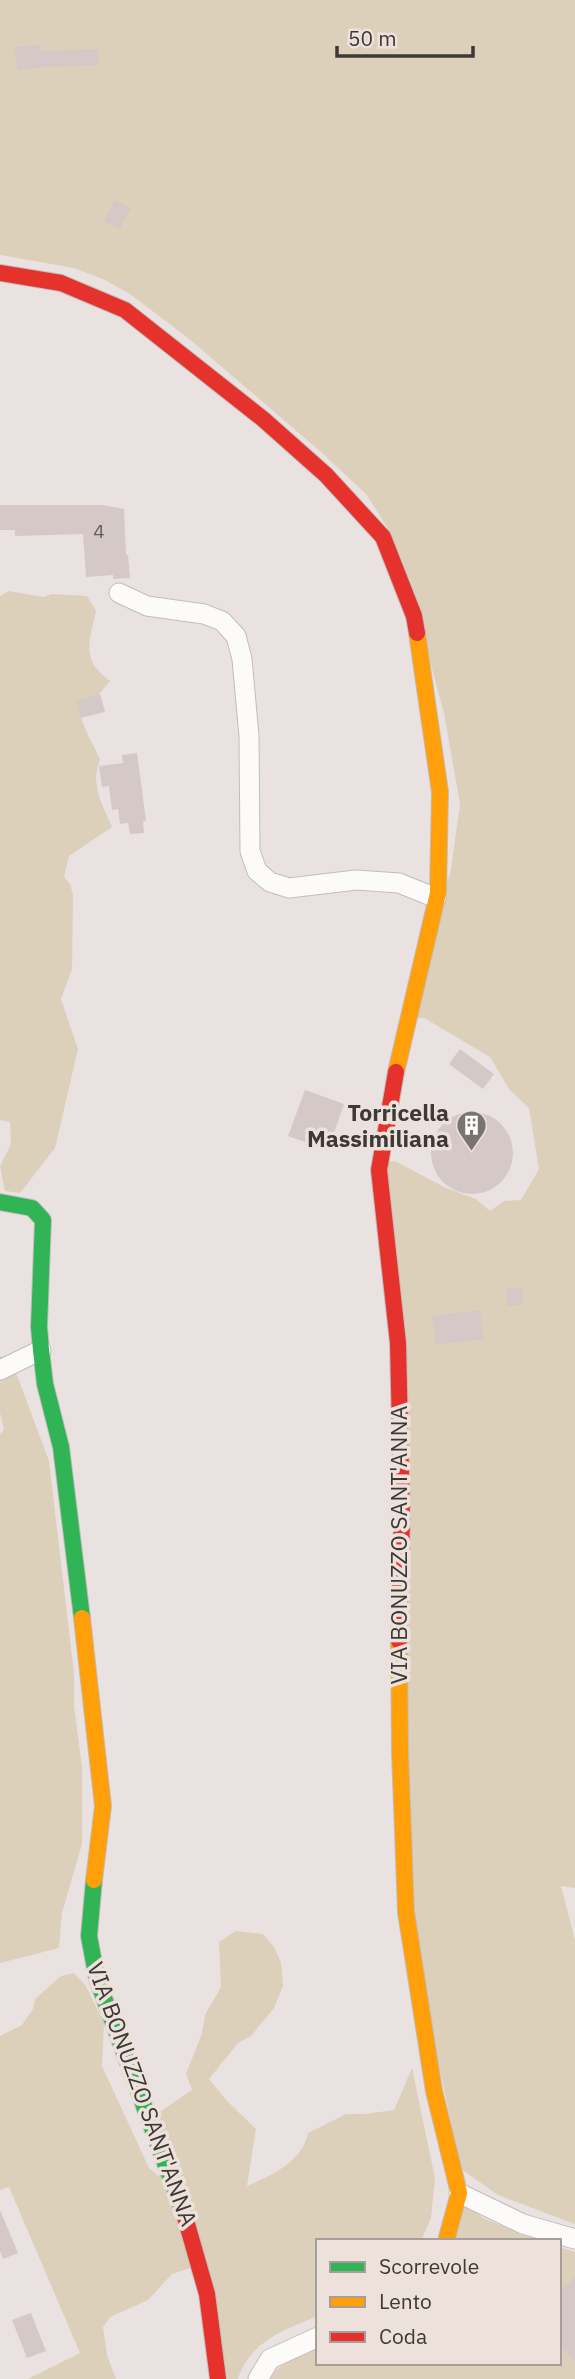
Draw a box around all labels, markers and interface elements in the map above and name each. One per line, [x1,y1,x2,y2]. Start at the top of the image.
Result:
scale bar [337,14,474,58]
text: 50 m [348,24,397,52]
house number: 4 [93,519,105,543]
place label: Torricella Massimiliana [307,1097,449,1153]
building icon: Torricella Massimiliana [455,1109,489,1153]
street label: VIA BONUZZO SANT'ANNA [383,1405,413,1684]
street label: VIA BONUZZO SANT'ANNA [81,1957,205,2230]
legend [316,2239,561,2365]
text: Scorrevole [379,2252,479,2280]
text: Lento [379,2287,432,2315]
text: Coda [379,2322,427,2350]

